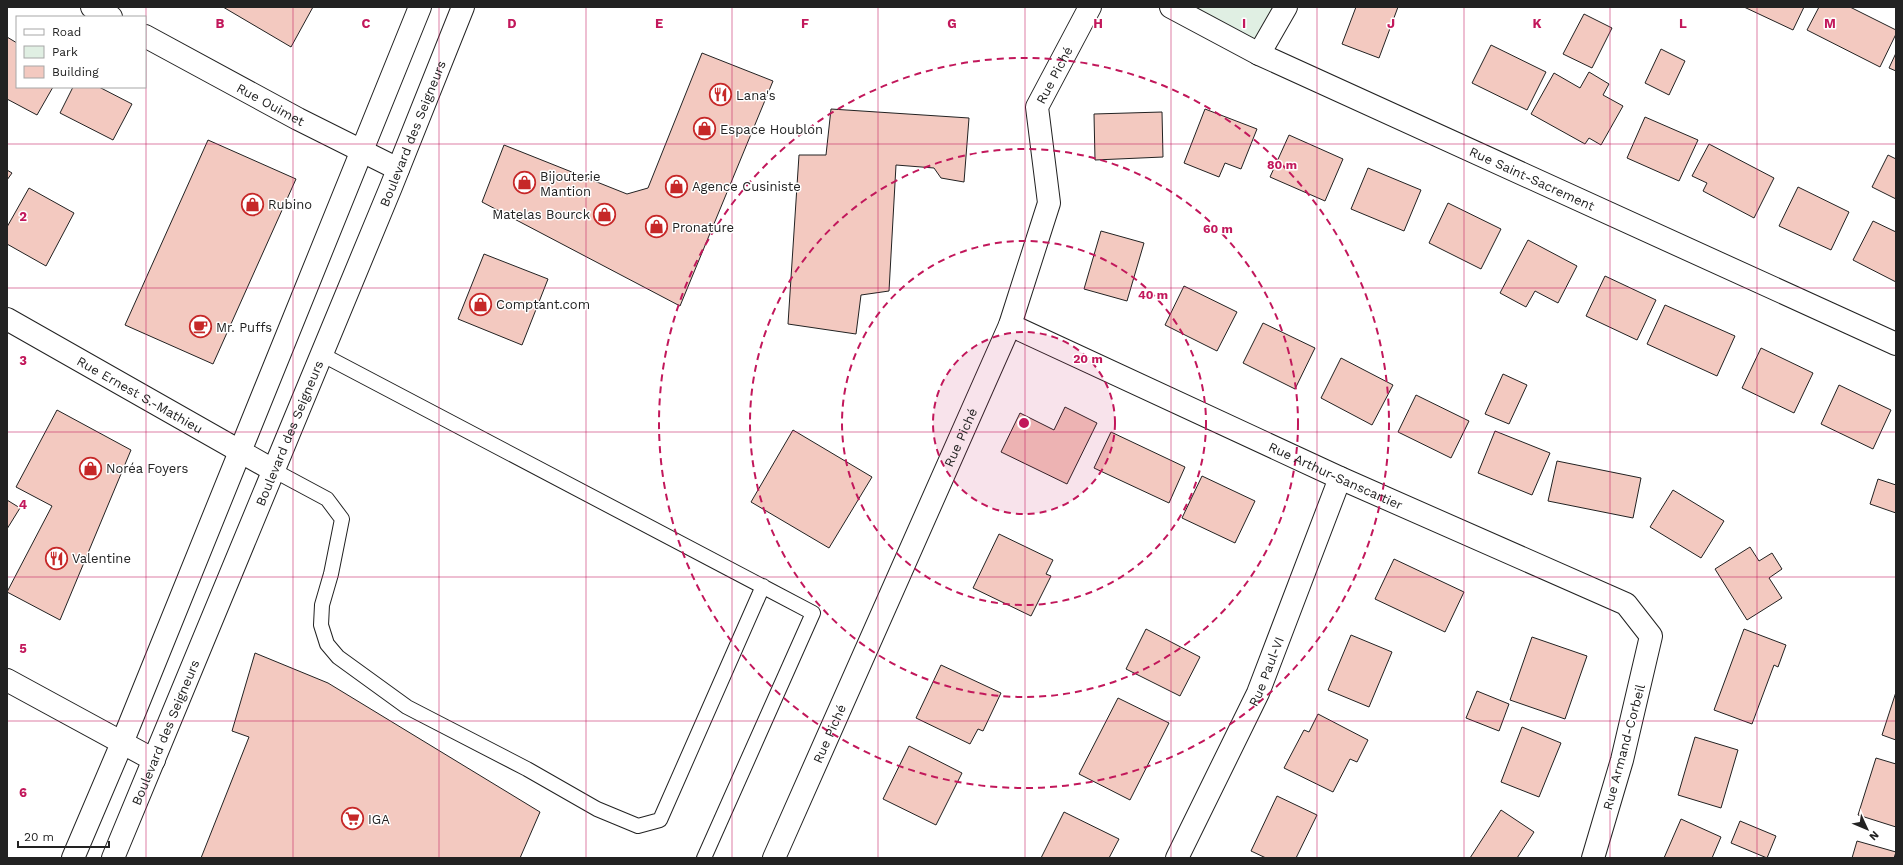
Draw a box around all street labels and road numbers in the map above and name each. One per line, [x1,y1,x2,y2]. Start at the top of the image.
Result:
street label: Rue Piché [1033,44,1075,106]
street label: Boulevard des Seigneurs [376,58,448,209]
street label: Rue Ouimet [234,80,308,129]
street label: Rue Saint-Sacrement [1467,143,1598,214]
street label: Rue Ernest S.-Mathieu [74,353,206,436]
street label: Boulevard des Seigneurs [252,358,326,508]
street label: Rue Piché [941,406,980,469]
street label: Rue Arthur-Sanscartier [1267,439,1405,512]
street label: Rue Paul-VI [1245,634,1286,708]
street label: Boulevard des Seigneurs [128,657,202,807]
street label: Rue Armand-Corbeil [1600,682,1648,811]
street label: Rue Piché [809,702,849,765]

